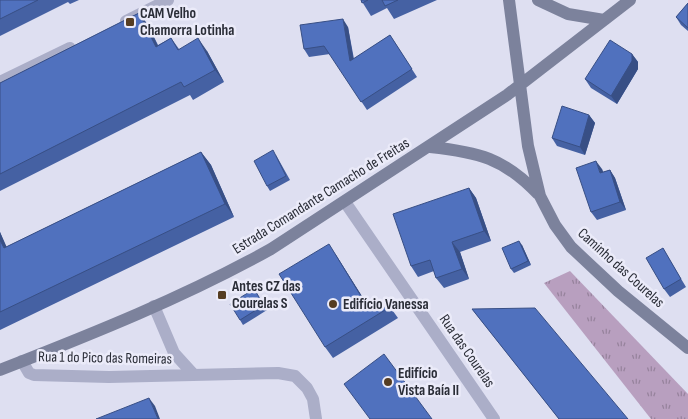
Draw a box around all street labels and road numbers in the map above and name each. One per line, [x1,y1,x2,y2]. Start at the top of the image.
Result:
street label: Estrada Comandante Camacho de Freitas [229,134,413,258]
street label: Caminho das Courelas [574,224,668,312]
street label: Rua das Courelas [435,311,499,391]
street label: Rua 1 do Pico das Romeiras [38,347,172,369]

